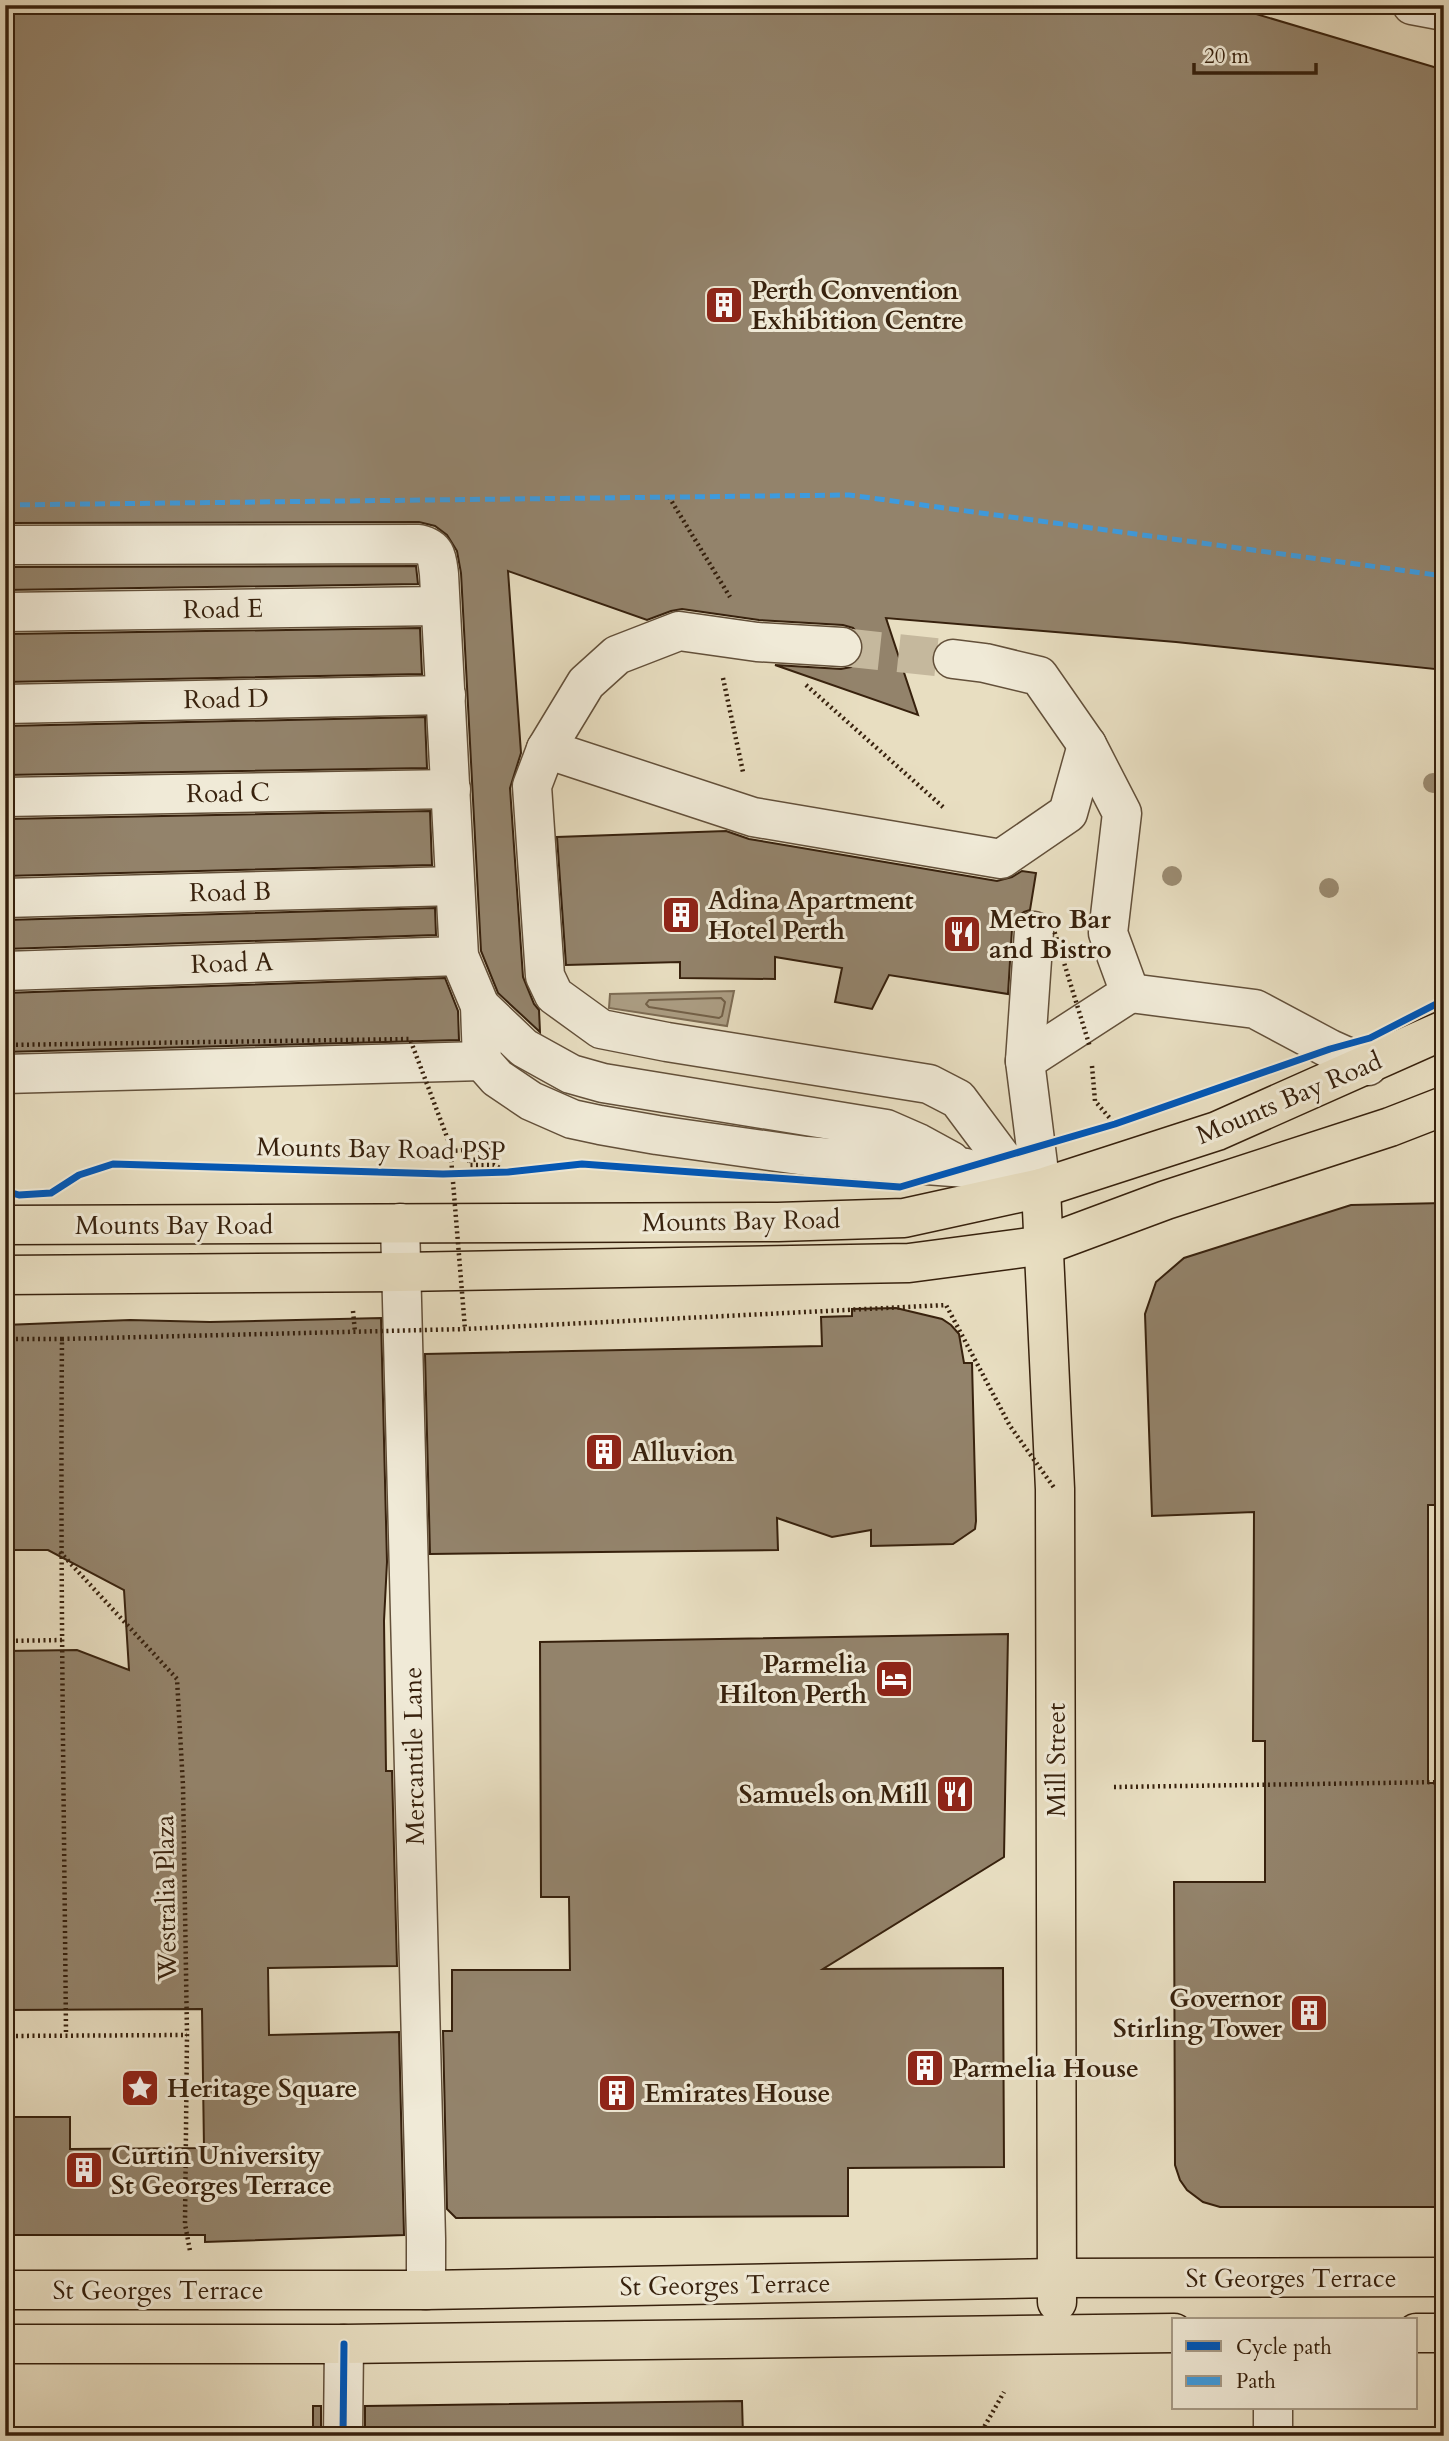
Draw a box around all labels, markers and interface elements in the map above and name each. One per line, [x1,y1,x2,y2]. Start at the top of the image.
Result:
scale bar [1194,32,1316,76]
text: 20 m [1204,42,1249,71]
place label: Perth Convention Exhibition Centre [751,273,964,338]
building icon: Perth Convention Exhibition Centre [703,284,745,326]
street label: Road E [183,591,263,627]
street label: Road D [183,681,269,717]
street label: Road C [186,775,270,811]
street label: Road B [189,874,271,910]
place label: Adina Apartment Hotel Perth [708,883,914,948]
building icon: Adina Apartment Hotel Perth [660,894,702,936]
place label: Metro Bar and Bistro [989,902,1112,967]
restaurant icon: Metro Bar and Bistro [941,913,983,955]
street label: Road A [190,944,274,982]
street label: Mounts Bay Road [1191,1043,1387,1153]
street label: Mounts Bay Road PSP [256,1129,506,1169]
street label: Mounts Bay Road [642,1202,841,1240]
street label: Mounts Bay Road [75,1208,273,1243]
building icon: Alluvion [583,1431,625,1473]
place label: Alluvion [631,1435,735,1470]
place label: Parmelia Hilton Perth [719,1647,867,1712]
hotel icon: Parmelia Hilton Perth [873,1658,915,1700]
street label: Mercantile Lane [395,1667,433,1845]
street label: Mill Street [1039,1703,1074,1817]
restaurant icon: Samuels on Mill [934,1773,976,1815]
place label: Samuels on Mill [739,1777,928,1812]
street label: Westralia Plaza [147,1815,185,1982]
place label: Governor Stirling Tower [1113,1981,1283,2046]
building icon: Governor Stirling Tower [1288,1992,1330,2034]
building icon: Parmelia House [904,2047,946,2089]
place label: Parmelia House [952,2051,1139,2086]
place icon: Heritage Square [119,2067,161,2109]
place label: Heritage Square [167,2071,357,2106]
building icon: Emirates House [596,2072,638,2114]
place label: Emirates House [644,2076,830,2111]
place label: Curtin University St Georges Terrace [111,2138,332,2203]
building icon: Curtin University St Georges Terrace [63,2149,105,2191]
street label: St Georges Terrace [1186,2261,1396,2296]
street label: St Georges Terrace [619,2266,831,2304]
street label: St Georges Terrace [53,2273,263,2308]
legend [1172,2318,1418,2410]
text: Cycle path [1236,2333,1332,2362]
text: Path [1236,2367,1276,2396]

